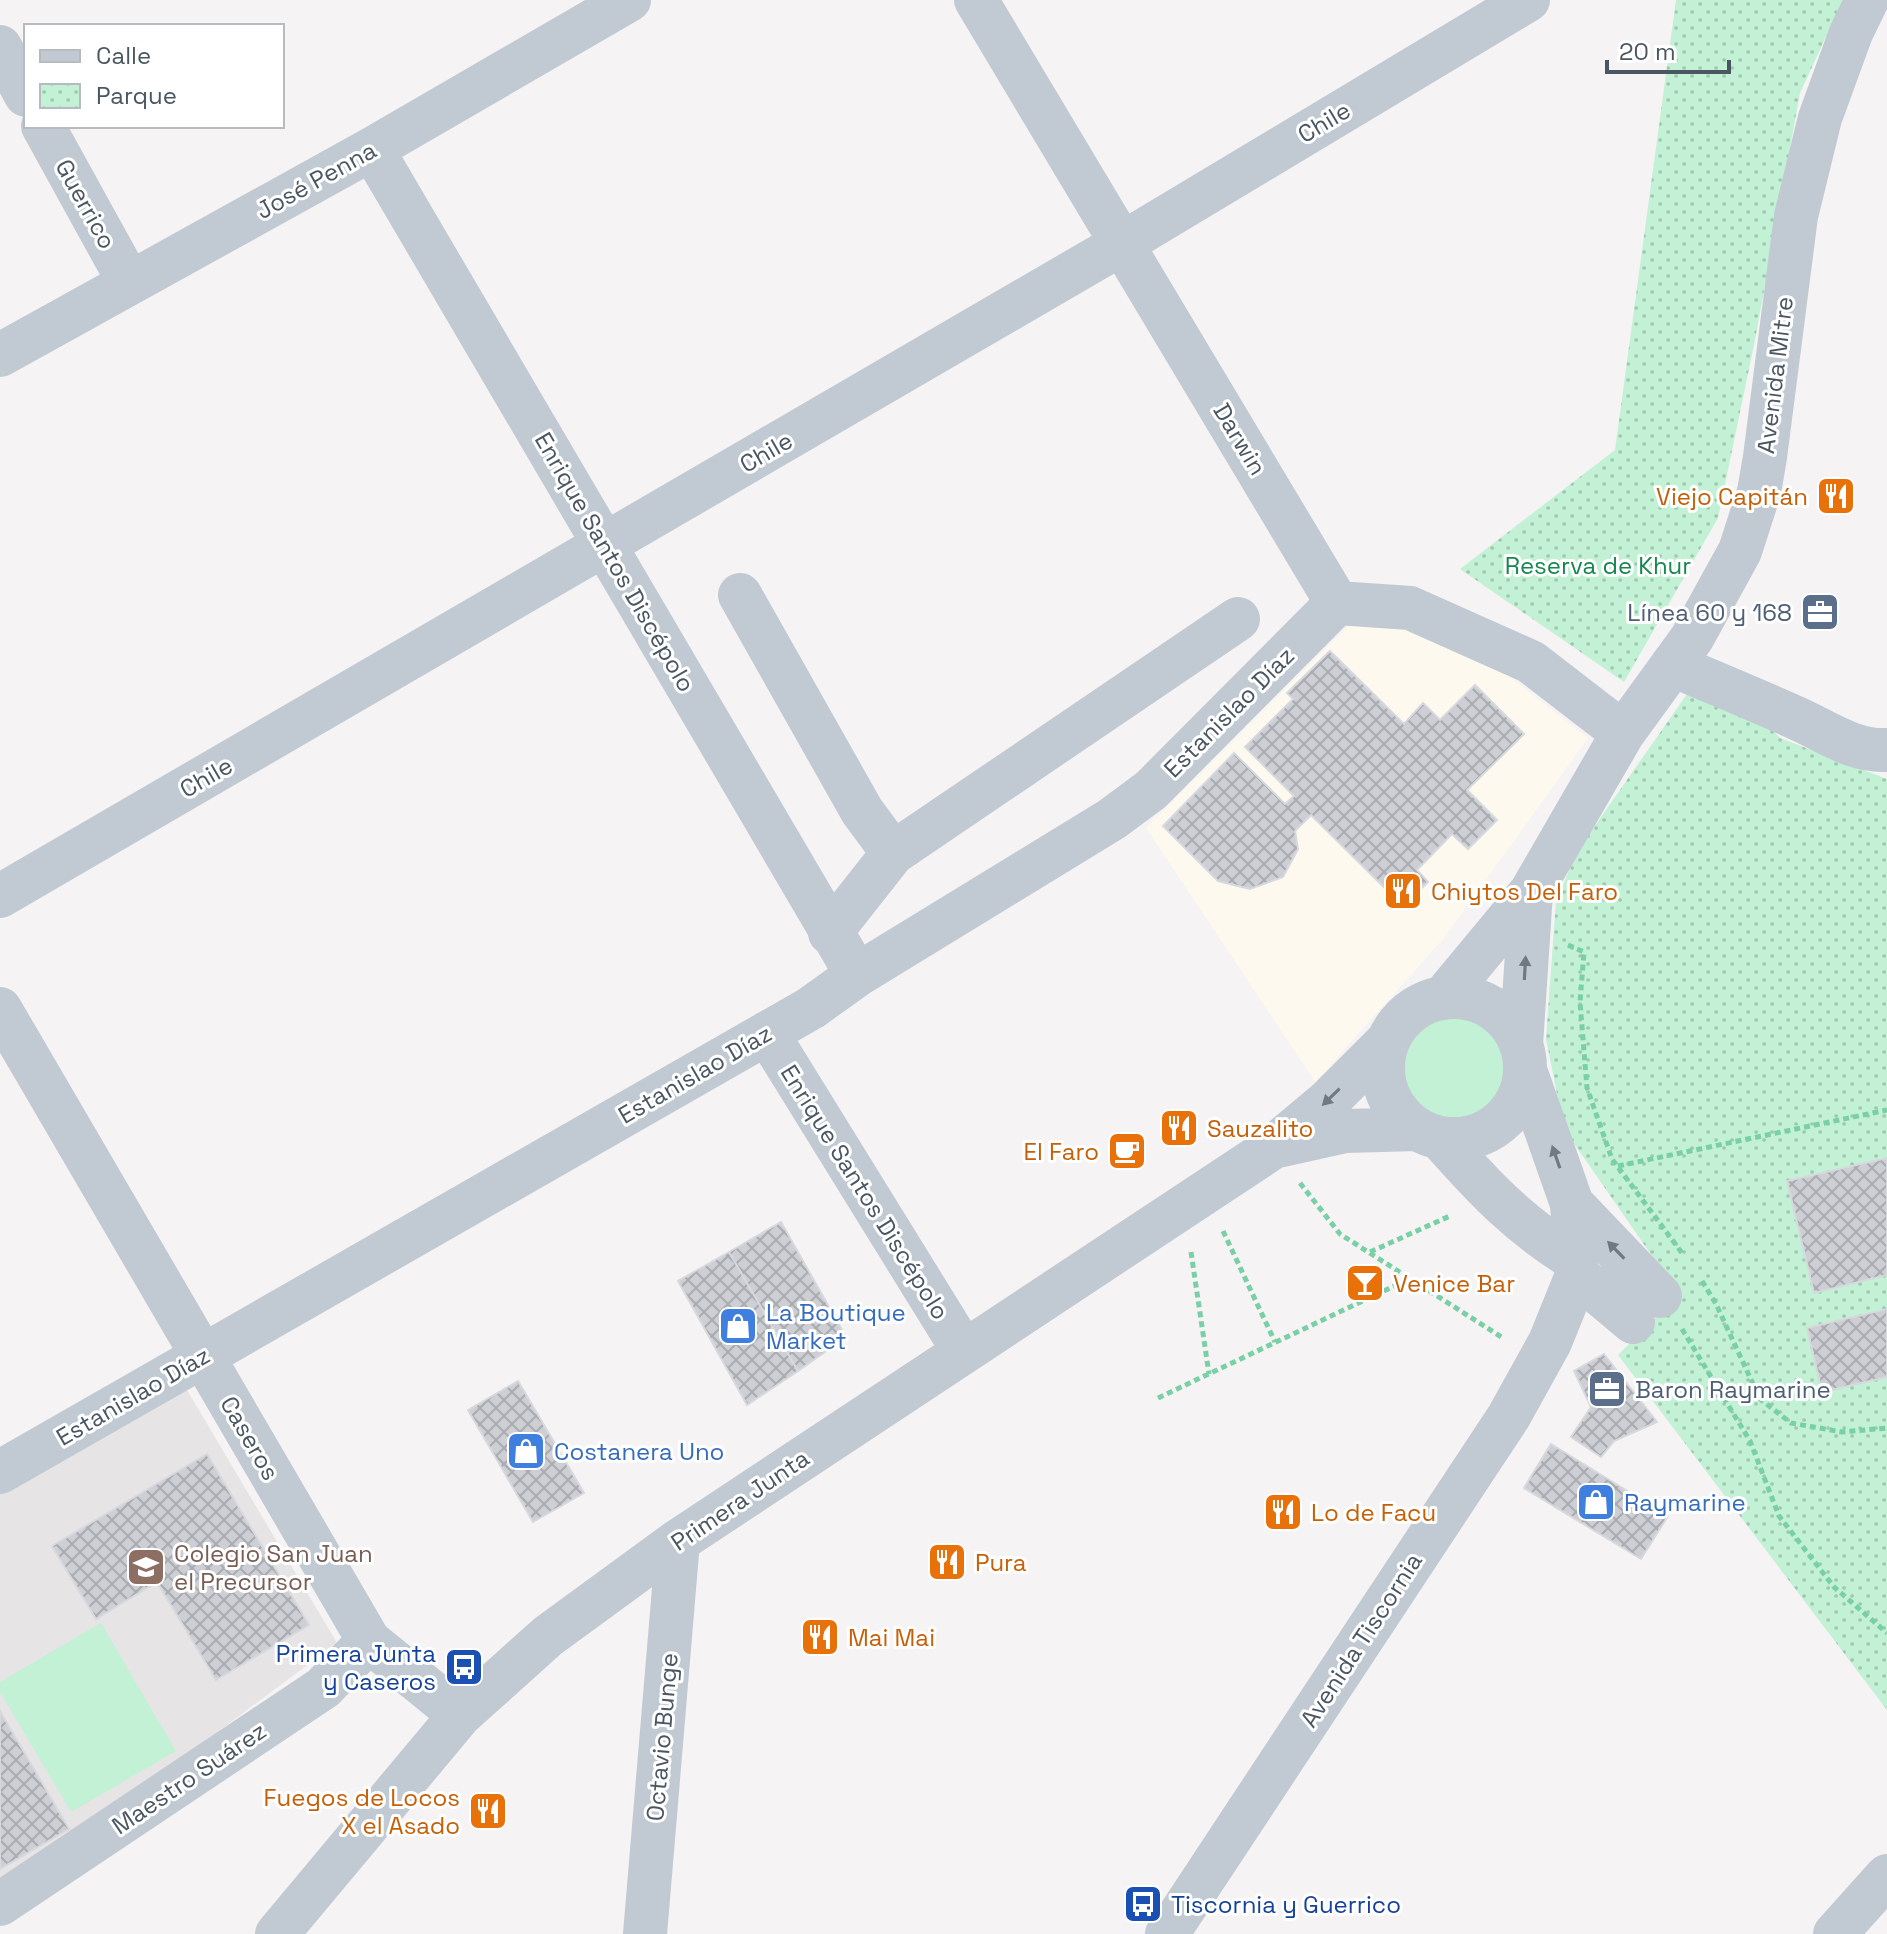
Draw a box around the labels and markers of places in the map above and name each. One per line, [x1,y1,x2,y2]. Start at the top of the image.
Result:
restaurant icon: Viejo Capitán [1815,475,1857,517]
place label: Viejo Capitán [1656,481,1808,512]
office icon: Línea 60 y 168 [1799,591,1841,633]
place label: Línea 60 y 168 [1627,597,1792,628]
restaurant icon: Chiytos Del Faro [1382,870,1424,912]
place label: Chiytos Del Faro [1431,876,1618,907]
restaurant icon: Sauzalito [1158,1107,1200,1149]
place label: Sauzalito [1207,1113,1313,1144]
cafe icon: El Faro [1106,1130,1148,1172]
place label: El Faro [1023,1136,1099,1167]
bar icon: Venice Bar [1344,1262,1386,1304]
place label: Venice Bar [1393,1268,1515,1299]
place label: La Boutique Market [766,1297,906,1356]
shop icon: La Boutique Market [717,1305,759,1347]
office icon: Baron Raymarine [1586,1368,1628,1410]
place label: Baron Raymarine [1635,1374,1831,1405]
shop icon: Costanera Uno [505,1430,547,1472]
place label: Costanera Uno [554,1436,724,1467]
shop icon: Raymarine [1575,1481,1617,1523]
place label: Raymarine [1624,1487,1746,1518]
restaurant icon: Lo de Facu [1262,1491,1304,1533]
place label: Lo de Facu [1311,1497,1436,1528]
place label: Colegio San Juan el Precursor [174,1538,373,1597]
restaurant icon: Pura [926,1541,968,1583]
school or university icon: Colegio San Juan el Precursor [125,1546,167,1588]
place label: Pura [975,1547,1027,1578]
restaurant icon: Mai Mai [799,1616,841,1658]
place label: Mai Mai [848,1622,935,1653]
place label: Primera Junta y Caseros [276,1638,436,1697]
bus stop icon: Primera Junta y Caseros [443,1646,485,1688]
place label: Fuegos de Locos X el Asado [264,1782,460,1841]
restaurant icon: Fuegos de Locos X el Asado [467,1790,509,1832]
bus stop icon: Tiscornia y Guerrico [1122,1883,1164,1925]
place label: Tiscornia y Guerrico [1171,1889,1401,1920]

